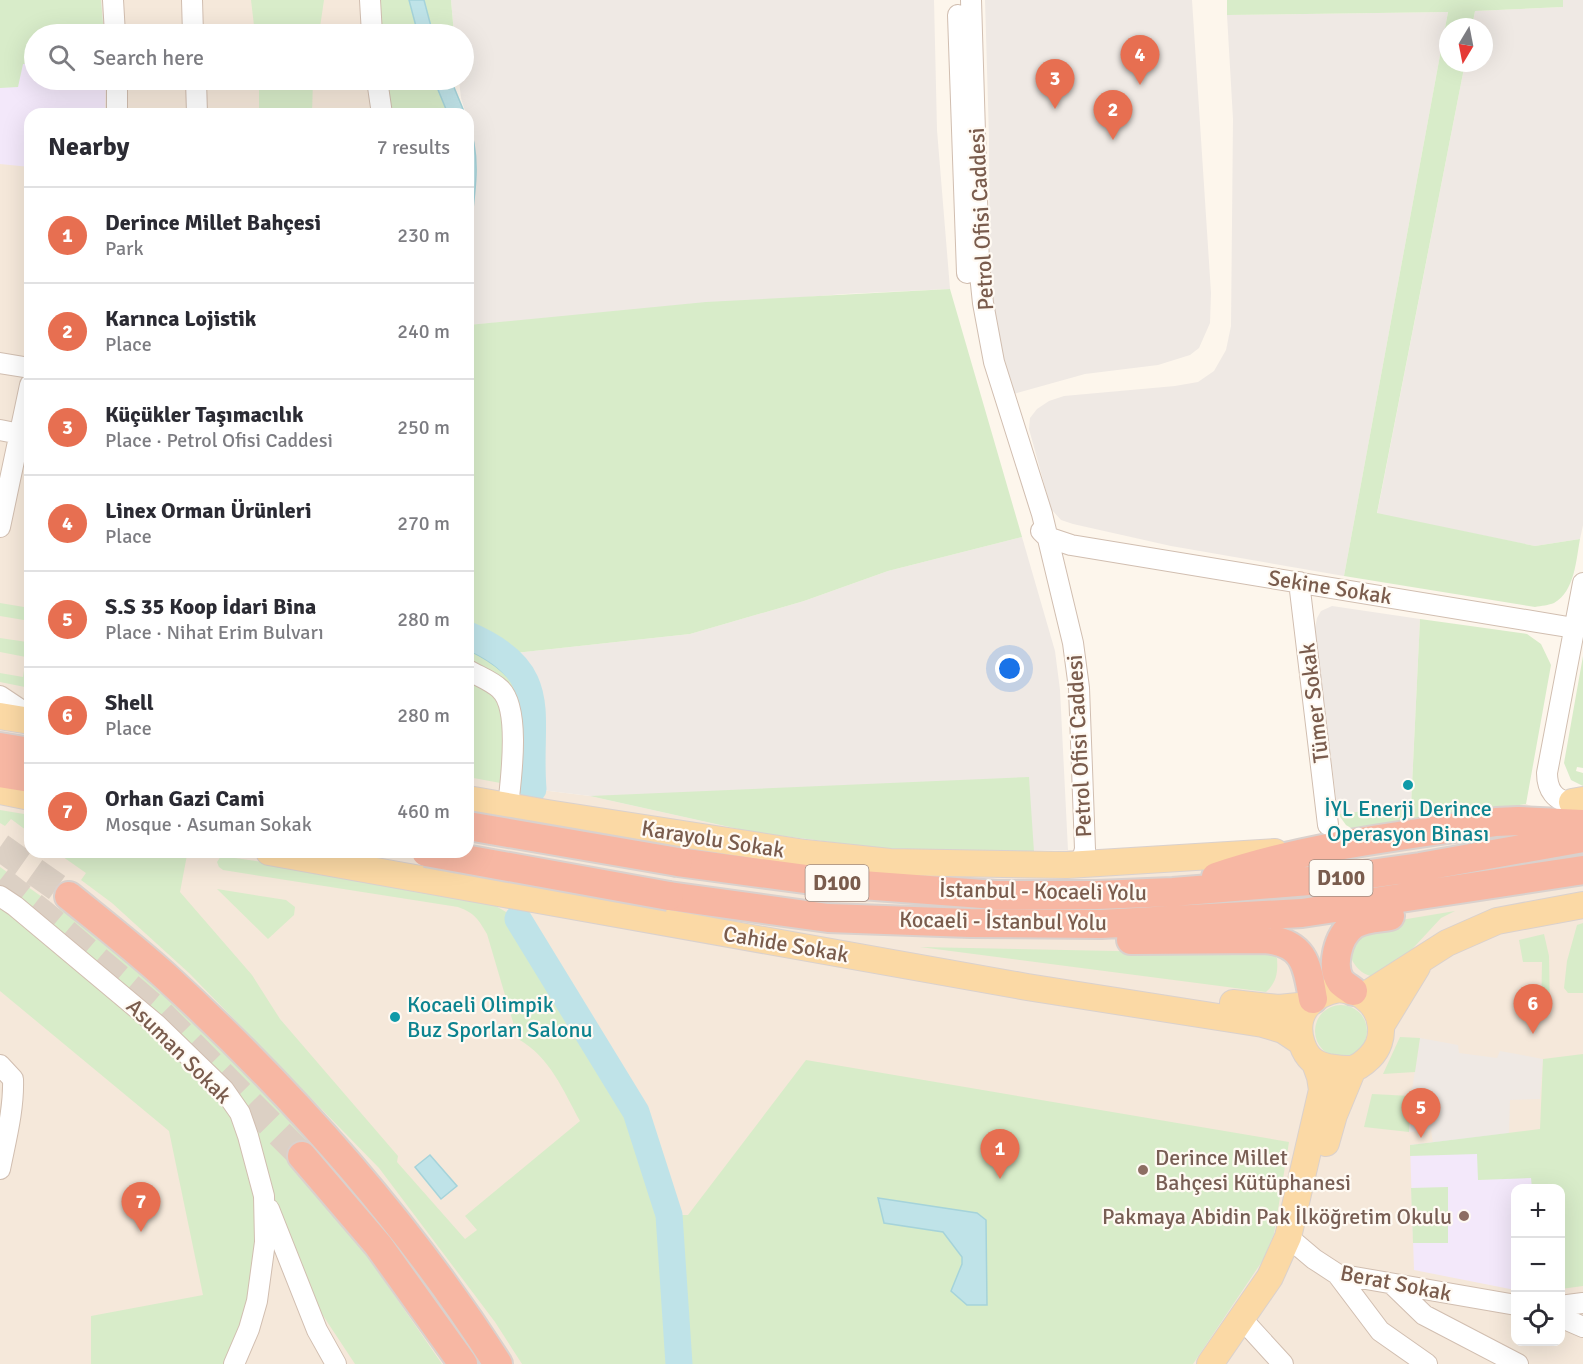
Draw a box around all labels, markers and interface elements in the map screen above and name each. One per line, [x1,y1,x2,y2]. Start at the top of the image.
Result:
north arrow [1439,18,1493,72]
search box [24,24,474,90]
pin: 4 [1120,36,1160,85]
icon: search [45,41,78,74]
text: Search here [93,44,204,71]
pin: 3 [1036,60,1074,109]
pin: 2 [1094,90,1132,140]
street label: Petrol Ofisi Caddesi [963,127,999,311]
text: Nearby [48,131,129,163]
text: 7 results [377,135,450,160]
text: Derince Millet Bahçesi [105,209,321,236]
text: 1 [62,223,73,248]
text: 230 m [397,223,450,248]
text: Park [105,236,143,261]
text: Karınca Lojistik [105,305,256,332]
text: 2 [62,319,73,344]
text: 240 m [397,319,450,344]
text: Place [105,332,152,357]
text: Küçükler Taşımacılık [105,401,303,428]
text: 3 [62,415,73,440]
text: 250 m [397,415,450,440]
text: Place · Petrol Ofisi Caddesi [105,428,333,453]
text: Linex Orman Ürünleri [105,497,311,524]
text: 4 [62,511,73,536]
text: 270 m [397,511,450,536]
text: Place [105,524,152,549]
street label: Sekine Sokak [1266,564,1394,610]
text: S.S 35 Koop İdari Bina [105,593,316,620]
text: 5 [62,607,73,632]
text: 280 m [397,607,450,632]
text: Place · Nihat Erim Bulvarı [105,620,324,645]
street label: Tümer Sokak [1293,642,1335,764]
your location [995,654,1024,683]
street label: Petrol Ofisi Caddesi [1061,654,1097,838]
text: Shell [105,689,154,716]
text: 6 [62,703,73,728]
text: 280 m [397,703,450,728]
text: Place [105,716,152,741]
marker: İYL Enerji Derince Operasyon Binası [1401,778,1415,792]
text: Orhan Gazi Cami [105,785,264,812]
place label: İYL Enerji Derince Operasyon Binası [1324,795,1492,847]
text: 7 [62,799,73,824]
text: 460 m [397,799,450,824]
text: Mosque · Asuman Sokak [105,812,312,837]
street label: Karayolu Sokak [640,814,786,864]
road number: D100 [1310,860,1372,896]
road number: D100 [806,865,868,901]
street label: İstanbul - Kocaeli Yolu [939,876,1147,906]
street label: Kocaeli - İstanbul Yolu [899,906,1107,936]
street label: Cahide Sokak [721,920,851,968]
pin: 6 [1514,984,1552,1034]
place label: Kocaeli Olimpik Buz Sporları Salonu [407,991,592,1043]
street label: Asuman Sokak [121,993,237,1109]
marker: Kocaeli Olimpik Buz Sporları Salonu [388,1010,402,1024]
pin: 5 [1402,1088,1440,1138]
pin: 1 [980,1130,1020,1179]
place label: Derince Millet Bahçesi Kütüphanesi [1155,1144,1351,1196]
marker: Derince Millet Bahçesi Kütüphanesi [1136,1163,1150,1177]
pin: 7 [122,1182,160,1232]
map controls [1511,1184,1565,1346]
button: + [1511,1184,1565,1238]
place label: Pakmaya Abidin Pak İlköğretim Okulu [1102,1203,1452,1230]
marker: Pakmaya Abidin Pak İlköğretim Okulu [1457,1209,1471,1223]
button: − [1511,1238,1565,1292]
street label: Berat Sokak [1338,1259,1454,1307]
button: locate [1511,1292,1565,1346]

